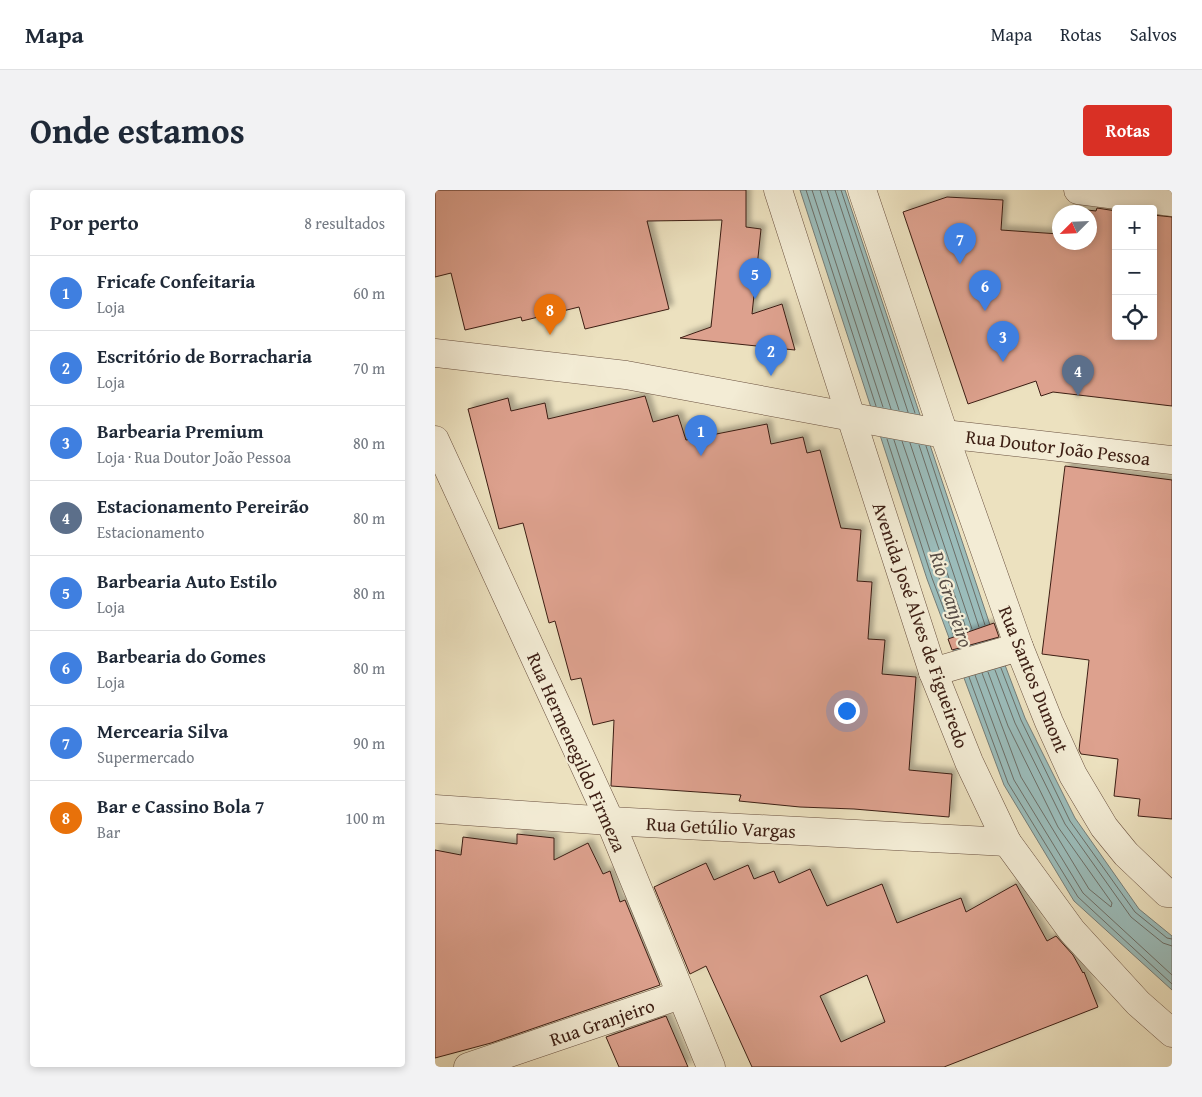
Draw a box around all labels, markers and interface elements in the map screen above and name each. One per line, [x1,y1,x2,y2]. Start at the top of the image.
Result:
text: Mapa [25,17,84,52]
text: Mapa [991,21,1032,48]
text: Rotas [1060,21,1102,48]
text: Salvos [1130,21,1177,48]
text: Onde estamos [30,105,245,156]
button: Rotas [1083,105,1172,156]
north arrow [1052,205,1097,250]
map controls [1112,205,1157,340]
button: + [1112,205,1157,250]
text: Por perto [50,207,139,238]
text: 8 resultados [304,211,385,235]
pin: 7 [944,223,976,264]
button: − [1112,250,1157,295]
pin: 5 [739,258,771,299]
text: Fricafe Confeitaria [97,267,255,295]
pin: 6 [969,270,1001,311]
text: 1 [62,281,70,305]
text: 60 m [353,281,385,305]
pin: 8 [534,294,566,335]
text: Loja [97,295,125,319]
button: locate [1112,295,1157,340]
pin: 3 [987,321,1019,362]
pin: 2 [755,335,787,376]
text: Escritório de Borracharia [97,342,312,370]
pin: 4 [1062,355,1094,396]
text: 2 [62,356,70,380]
text: 70 m [353,356,385,380]
text: Loja [97,370,125,394]
pin: 1 [685,415,717,456]
text: Barbearia Premium [97,417,263,445]
street label: Rua Doutor João Pessoa [964,422,1152,472]
text: 3 [62,431,70,455]
text: 80 m [353,431,385,455]
text: Loja · Rua Doutor João Pessoa [97,445,291,469]
text: Estacionamento Pereirão [97,492,309,520]
street label: Avenida José Alves de Figueiredo [866,498,976,752]
text: 4 [62,506,70,530]
text: 80 m [353,506,385,530]
text: Estacionamento [97,520,204,544]
water label: Rio Granjeiro [923,546,981,651]
text: Barbearia Auto Estilo [97,567,277,595]
text: 5 [62,581,70,605]
text: 80 m [353,581,385,605]
text: Loja [97,595,125,619]
street label: Rua Santos Dumont [992,602,1076,757]
text: Barbearia do Gomes [97,642,266,670]
street label: Rua Hermenegildo Firmeza [520,648,634,856]
text: 6 [62,656,70,680]
text: 80 m [353,656,385,680]
text: Loja [97,670,125,694]
your location [834,698,860,724]
text: Mercearia Silva [97,717,228,745]
text: 7 [62,731,70,755]
text: 90 m [353,731,385,755]
text: Supermercado [97,745,195,769]
text: Bar e Cassino Bola 7 [97,792,265,820]
text: 8 [62,806,70,830]
text: 100 m [345,806,385,830]
street label: Rua Getúlio Vargas [645,809,797,845]
text: Bar [97,820,120,844]
street label: Rua Granjeiro [546,991,658,1053]

